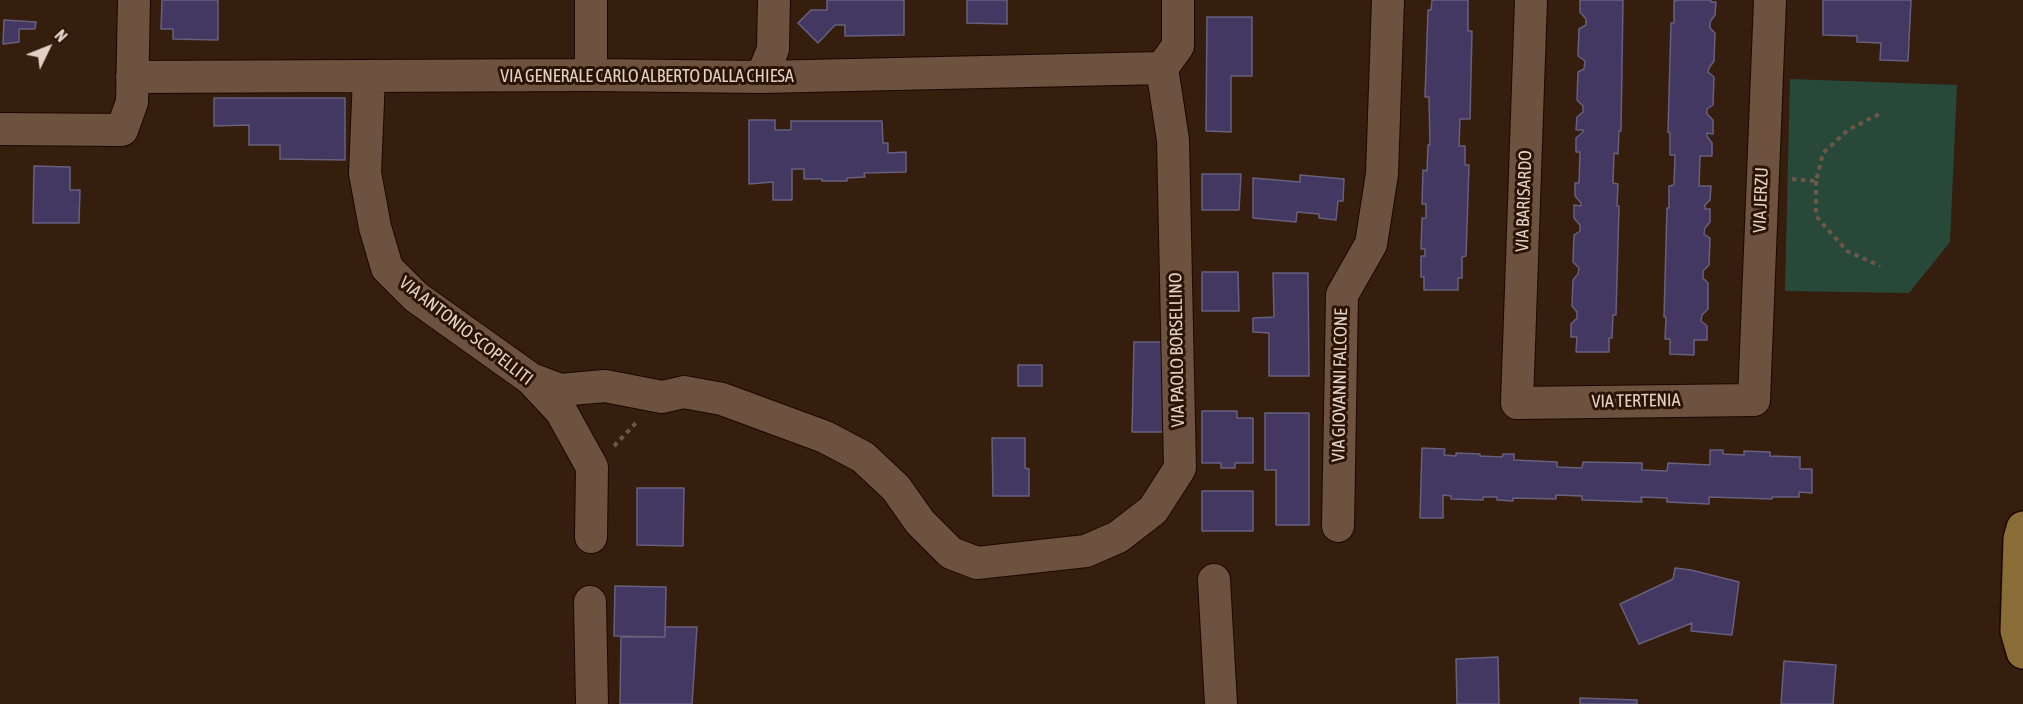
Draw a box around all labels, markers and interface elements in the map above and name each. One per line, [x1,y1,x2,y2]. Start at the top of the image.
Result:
north arrow [18,18,78,78]
text: N [51,26,71,45]
street label: VIA GENERALE CARLO ALBERTO DALLA CHIESA [500,65,794,87]
street label: VIA BARISARDO [1511,150,1537,252]
street label: VIA JERZU [1749,167,1773,233]
street label: VIA ANTONIO SCOPELLITI [395,272,537,390]
street label: VIA PAOLO BORSELLINO [1165,273,1189,427]
street label: VIA GIOVANNI FALCONE [1328,308,1352,462]
street label: VIA TERTENIA [1591,389,1681,413]

